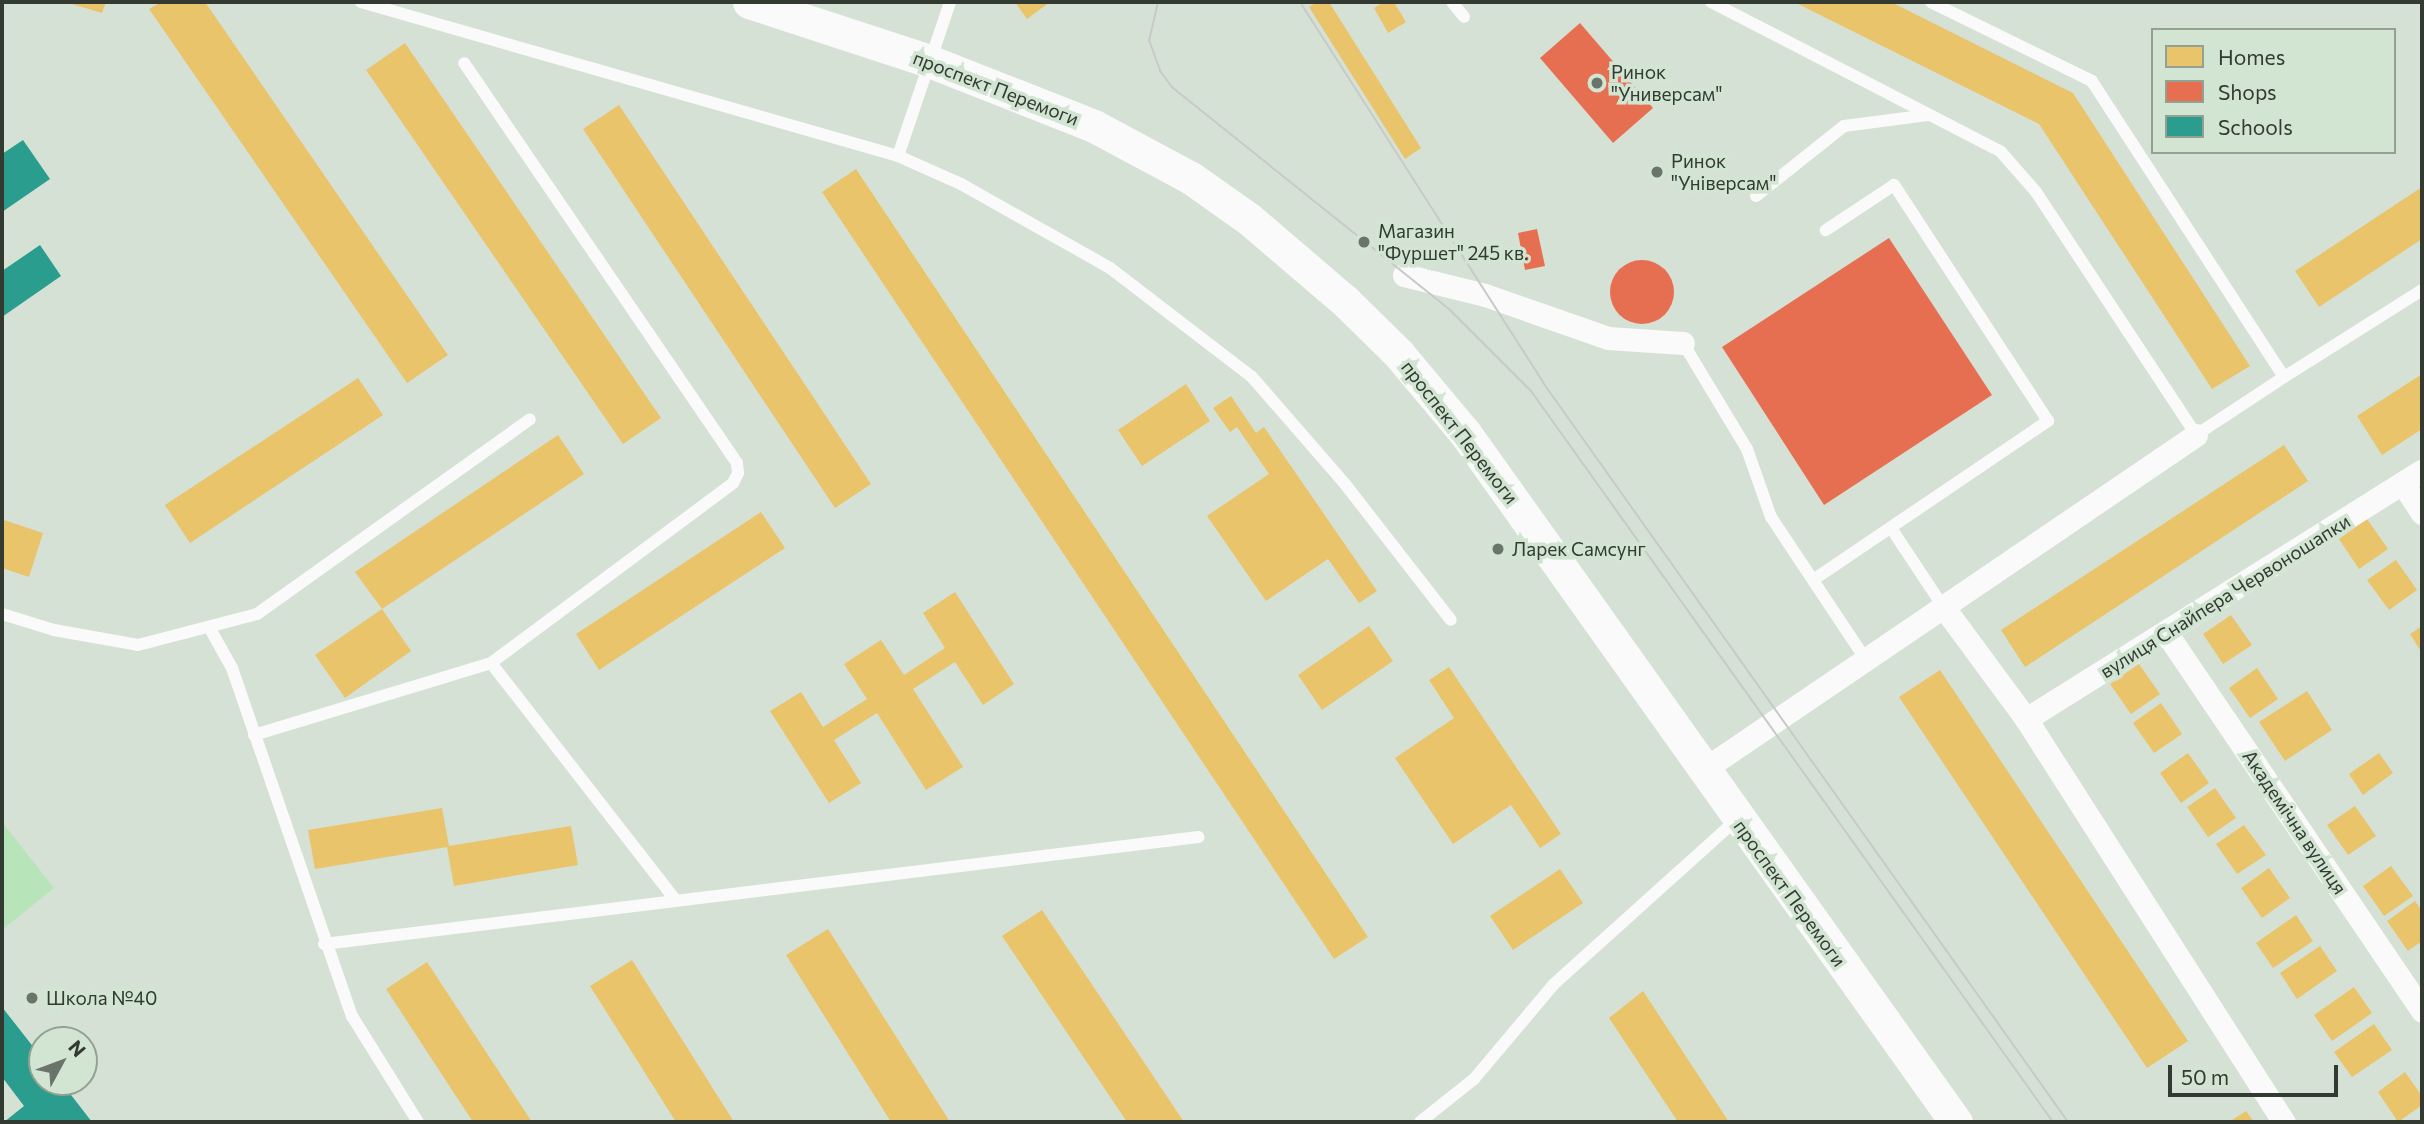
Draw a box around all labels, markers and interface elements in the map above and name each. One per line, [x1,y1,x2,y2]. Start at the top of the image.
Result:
legend [2151,28,2396,154]
text: Homes [2218,44,2285,69]
street label: проспект Перемоги [910,46,1082,130]
place label: Ринок "Универсам" [1611,61,1722,105]
marker: Ринок "Универсам" [1589,75,1605,91]
text: Shops [2218,79,2277,104]
text: Schools [2218,114,2293,139]
place label: Ринок "Універсам" [1671,150,1776,194]
marker: Ринок "Універсам" [1649,164,1665,180]
place label: Магазин "Фуршет" 245 кв. [1378,220,1529,264]
marker: Магазин "Фуршет" 245 кв. [1356,234,1372,250]
street label: проспект Перемоги [1397,356,1523,508]
street label: вулиця Снайпера Червоношапки [2096,509,2354,683]
place label: Ларек Самсунг [1512,538,1646,560]
marker: Ларек Самсунг [1490,541,1506,557]
street label: Академічна вулиця [2238,745,2352,899]
street label: проспект Перемоги [1729,815,1851,971]
place label: Школа №40 [46,987,157,1009]
marker: Школа №40 [24,990,40,1006]
north arrow [28,1026,98,1096]
text: N [64,1035,91,1061]
scale bar [2172,1050,2342,1094]
text: 50 m [2181,1064,2229,1089]

